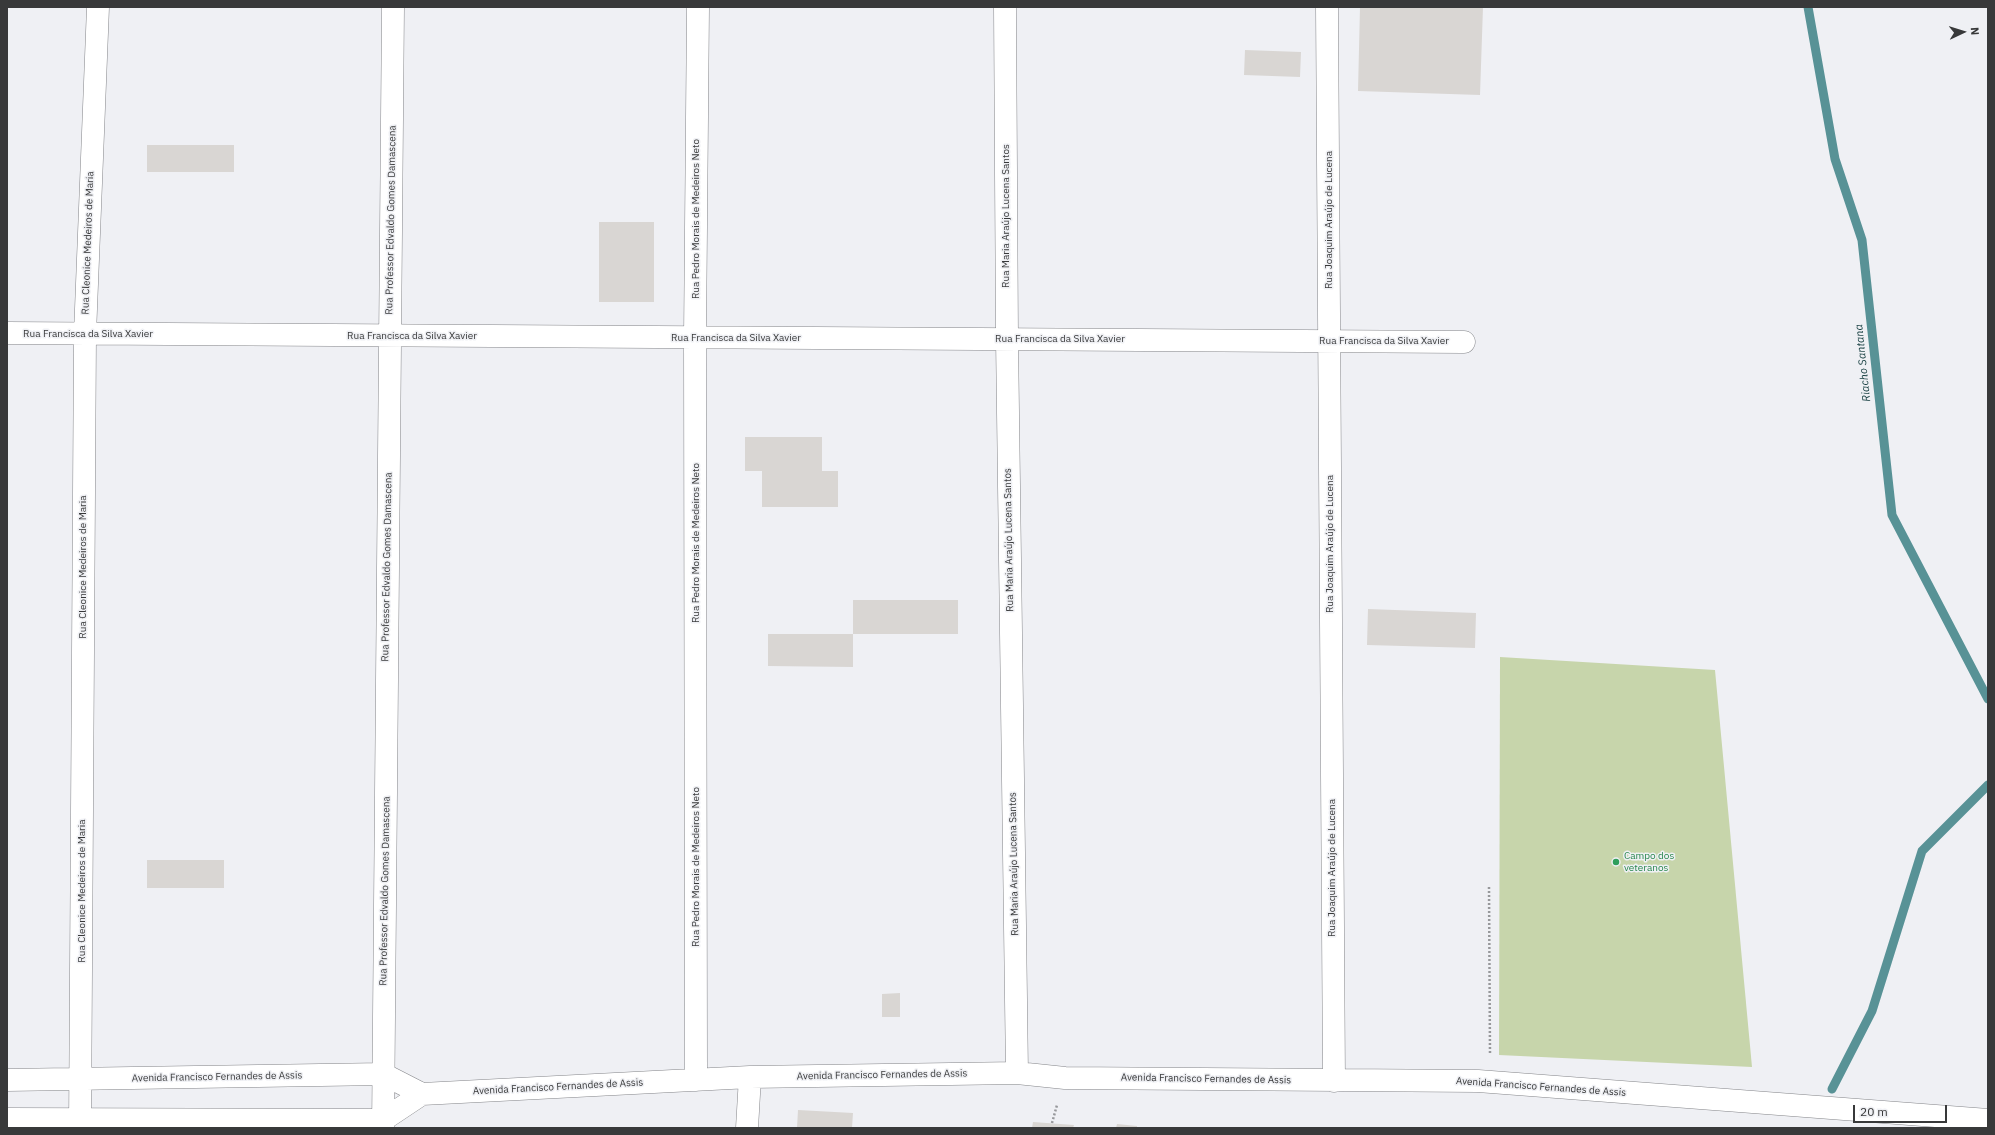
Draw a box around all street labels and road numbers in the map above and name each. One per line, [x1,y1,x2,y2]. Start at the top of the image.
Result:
street label: Rua Professor Edvaldo Gomes Damascena [383,125,399,315]
street label: Rua Pedro Morais de Medeiros Neto [690,139,702,299]
street label: Rua Maria Araújo Lucena Santos [1000,144,1012,288]
street label: Rua Joaquim Araújo de Lucena [1323,151,1335,289]
street label: Rua Cleonice Medeiros de Maria [80,171,96,315]
street label: Rua Francisca da Silva Xavier [23,328,153,340]
street label: Rua Francisca da Silva Xavier [347,330,477,342]
street label: Rua Francisca da Silva Xavier [671,332,801,344]
street label: Rua Francisca da Silva Xavier [995,333,1125,345]
street label: Rua Francisca da Silva Xavier [1319,335,1449,347]
street label: Rua Pedro Morais de Medeiros Neto [690,463,702,623]
street label: Rua Maria Araújo Lucena Santos [1002,468,1016,612]
street label: Rua Professor Edvaldo Gomes Damascena [379,472,395,662]
street label: Rua Joaquim Araújo de Lucena [1324,475,1336,613]
street label: Rua Cleonice Medeiros de Maria [77,495,89,639]
street label: Rua Pedro Morais de Medeiros Neto [690,787,702,947]
street label: Rua Maria Araújo Lucena Santos [1007,792,1021,936]
street label: Rua Professor Edvaldo Gomes Damascena [377,796,393,986]
street label: Rua Joaquim Araújo de Lucena [1326,799,1338,937]
street label: Rua Cleonice Medeiros de Maria [76,819,88,963]
street label: Avenida Francisco Fernandes de Assis [797,1068,967,1082]
street label: Avenida Francisco Fernandes de Assis [132,1070,302,1084]
street label: Avenida Francisco Fernandes de Assis [1121,1072,1291,1086]
street label: Avenida Francisco Fernandes de Assis [1456,1075,1626,1099]
street label: Avenida Francisco Fernandes de Assis [473,1077,643,1097]

